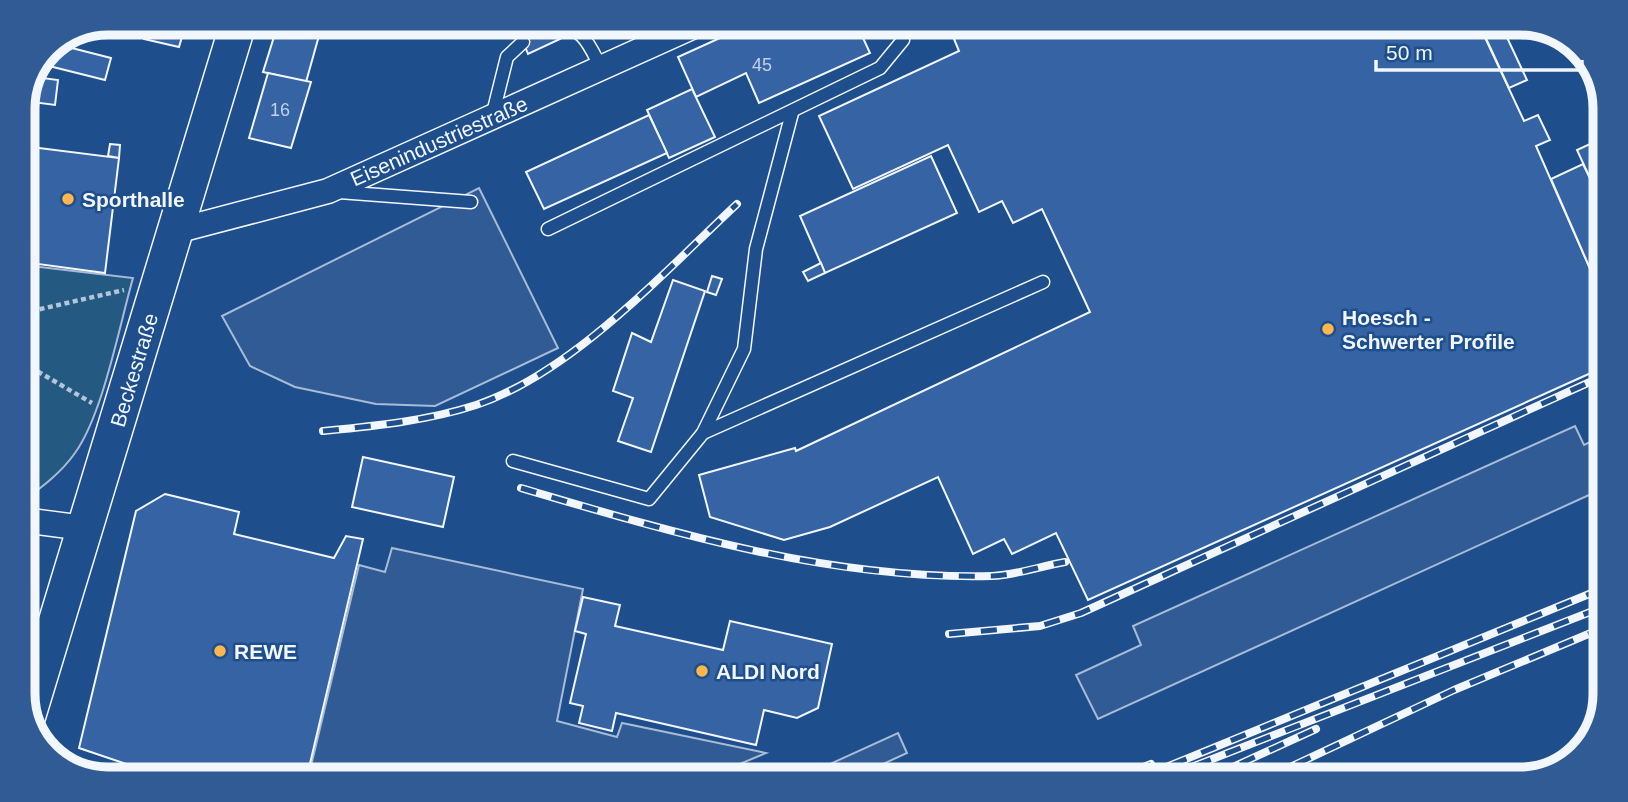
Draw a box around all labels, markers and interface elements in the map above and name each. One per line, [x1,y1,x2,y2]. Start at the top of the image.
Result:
scale bar [1376,28,1582,72]
text: 50 m [1386,41,1433,64]
house number: 45 [752,55,772,75]
street label: Eisenindustriestraße [347,92,531,190]
house number: 16 [270,100,290,120]
place label: Sporthalle [82,188,185,211]
marker: Sporthalle [60,191,76,207]
place label: Hoesch - Schwerter Profile [1342,306,1515,353]
street label: Beckestraße [106,310,162,430]
marker: Hoesch - Schwerter Profile [1320,321,1336,337]
place label: REWE [234,640,297,663]
marker: REWE [212,643,228,659]
place label: ALDI Nord [716,660,820,683]
marker: ALDI Nord [694,663,710,679]

